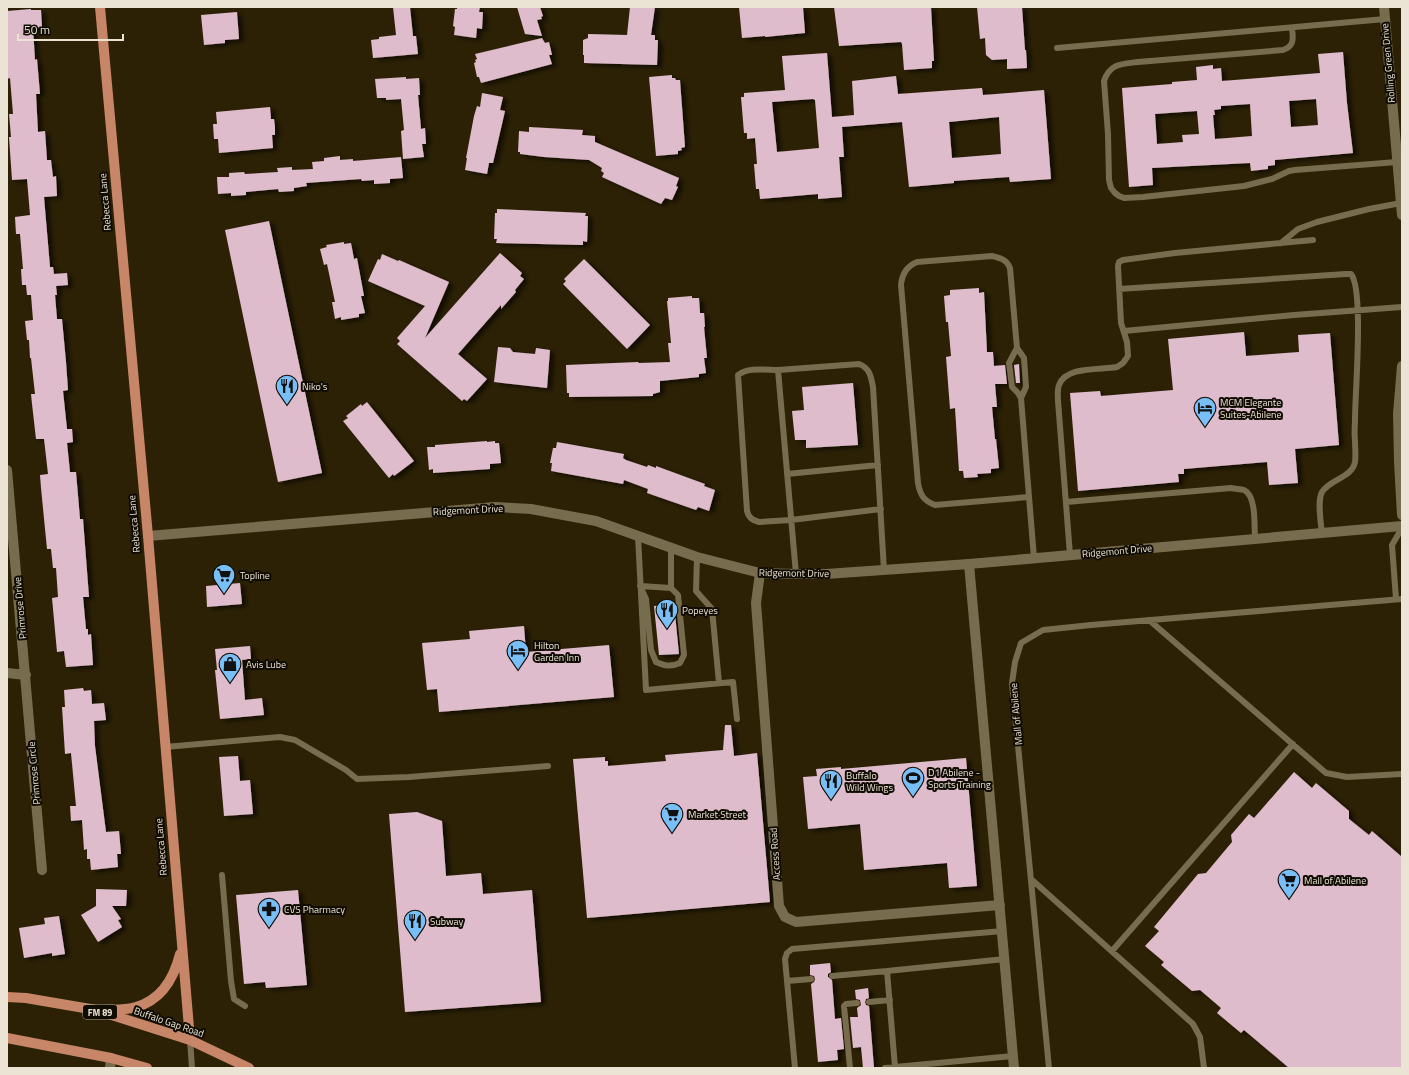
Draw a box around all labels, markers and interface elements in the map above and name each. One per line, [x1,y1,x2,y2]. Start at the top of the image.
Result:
scale bar [18,16,123,42]
text: 50 m [24,20,50,39]
street label: Rolling Green Drive [1377,23,1399,103]
street label: Rebecca Lane [95,173,115,231]
restaurant icon: Niko's [274,373,300,406]
place label: Niko's [302,379,328,394]
hotel icon: MCM Elegante Suites-Abilene [1192,395,1218,428]
place label: MCM Elegante Suites-Abilene [1220,395,1282,422]
street label: Rebecca Lane [124,495,144,553]
street label: Ridgemont Drive [432,501,504,519]
street label: Ridgemont Drive [1081,540,1153,562]
supermarket icon: Topline [211,562,237,595]
street label: Ridgemont Drive [759,565,829,581]
place label: Topline [240,568,270,583]
street label: Primrose Drive [10,576,30,640]
restaurant icon: Popeyes [654,597,680,630]
place label: Popeyes [682,603,718,618]
hotel icon: Hilton Garden Inn [505,638,531,671]
place label: Hilton Garden Inn [534,638,580,665]
shop icon: Avis Lube [217,651,243,684]
place label: Avis Lube [246,657,286,672]
street label: Mall of Abilene [1006,682,1026,746]
street label: Primrose Circle [24,741,44,805]
sports icon: D1 Abilene - Sports Training [900,765,926,798]
place label: D1 Abilene - Sports Training [928,765,991,792]
restaurant icon: Buffalo Wild Wings [818,768,844,801]
place label: Buffalo Wild Wings [846,768,893,795]
supermarket icon: Market Street [659,801,685,834]
place label: Market Street [688,807,747,822]
street label: Rebecca Lane [151,818,171,876]
street label: Access Road [766,827,784,881]
supermarket icon: Mall of Abilene [1276,867,1302,900]
place label: Mall of Abilene [1304,873,1366,888]
pharmacy icon: CVS Pharmacy [256,896,282,929]
place label: CVS Pharmacy [284,902,345,917]
restaurant icon: Subway [402,908,428,941]
place label: Subway [430,914,463,929]
street label: Buffalo Gap Road [132,1003,206,1041]
road number: FM 89 [83,1005,117,1019]

